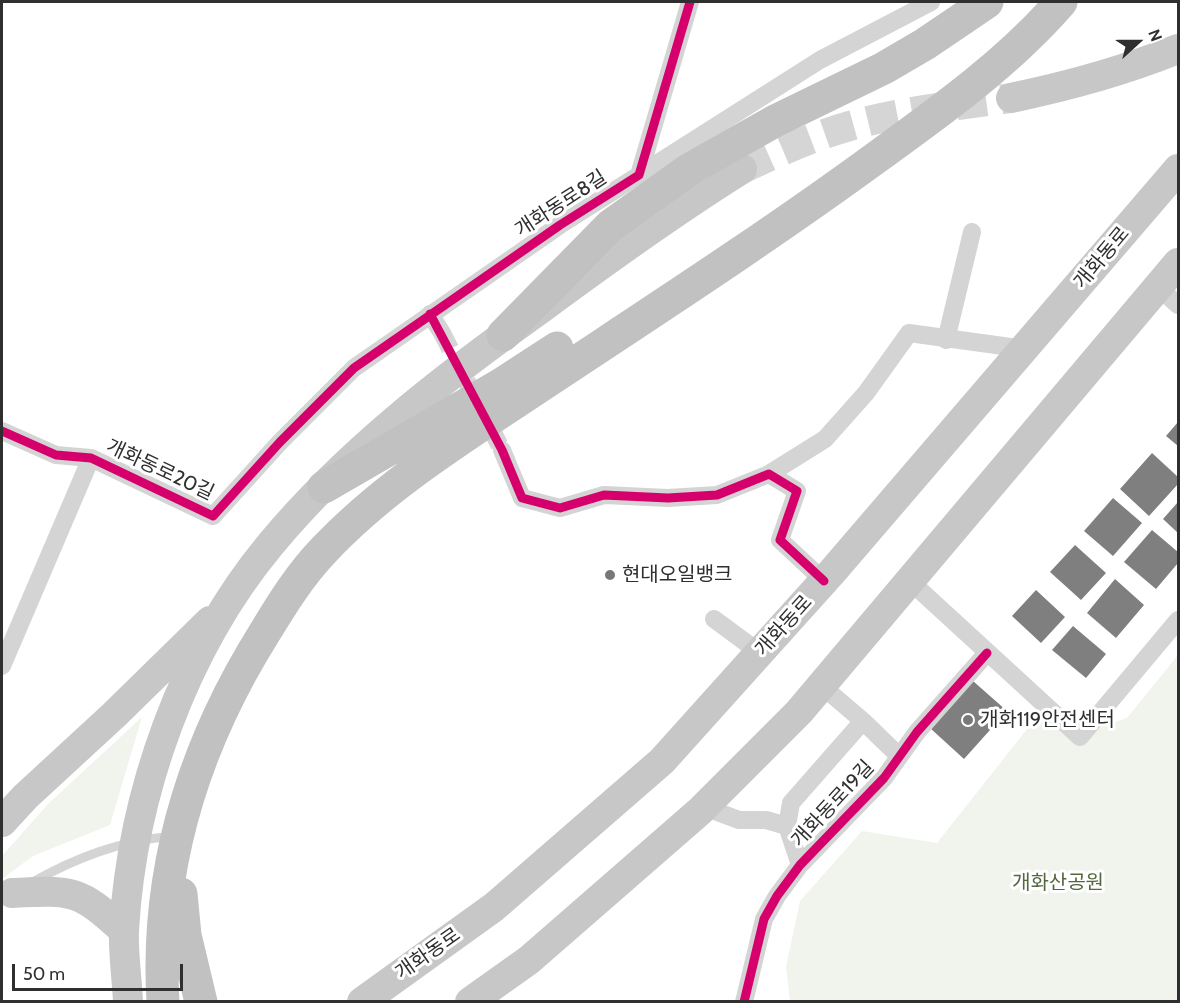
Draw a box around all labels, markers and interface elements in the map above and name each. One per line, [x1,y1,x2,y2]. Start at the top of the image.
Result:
north arrow [1108,12,1168,72]
text: N [1144,27,1166,44]
street label: 개화동로8길 [511,166,611,242]
street label: 개화동로 [1069,222,1135,294]
street label: 개화동로20길 [102,435,218,505]
place label: 현대오일뱅크 [622,563,732,587]
marker: 현대오일뱅크 [603,568,617,582]
street label: 개화동로 [750,591,818,661]
place label: 개화119안전센터 [980,708,1115,732]
marker: 개화119안전센터 [961,713,975,727]
street label: 개화동로19길 [787,756,879,852]
park label: 개화산공원 [1012,871,1104,895]
street label: 개화동로 [391,923,465,985]
scale bar [15,952,186,990]
text: 50 m [23,963,65,985]

